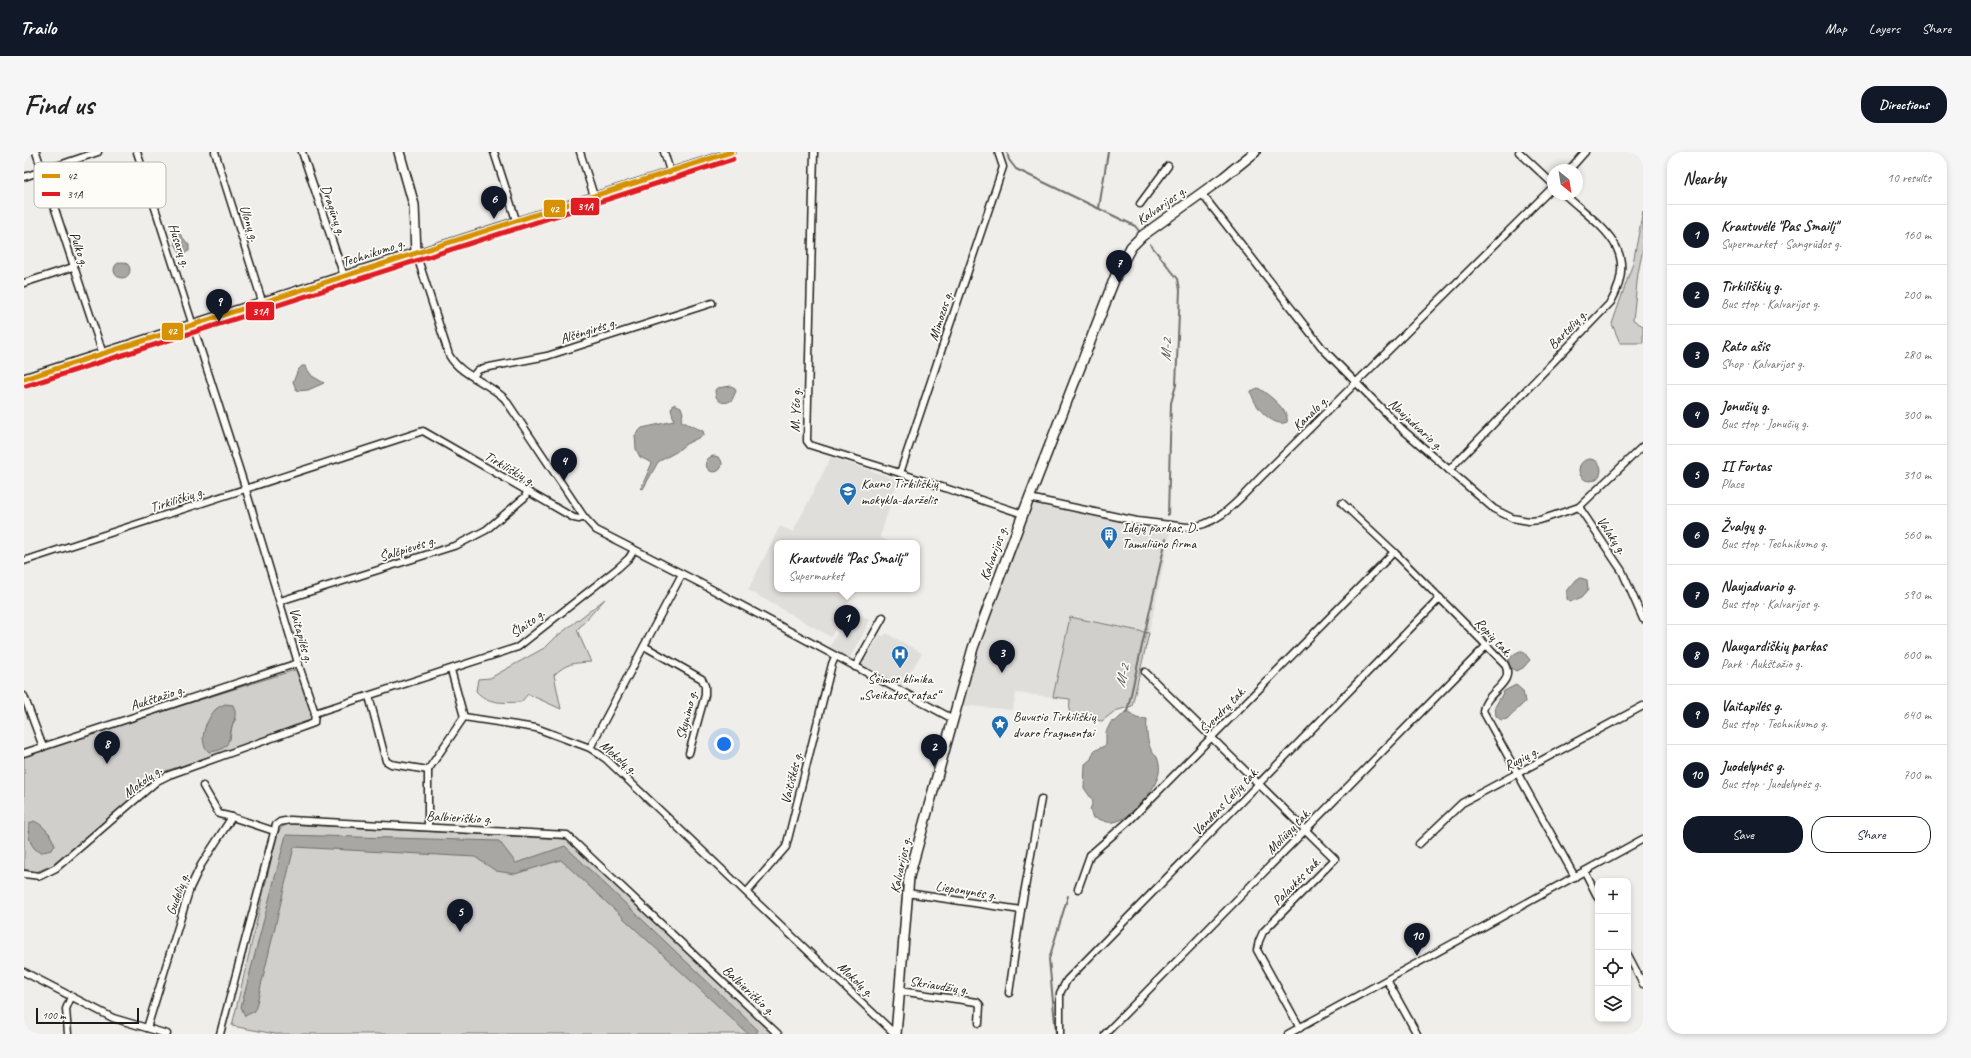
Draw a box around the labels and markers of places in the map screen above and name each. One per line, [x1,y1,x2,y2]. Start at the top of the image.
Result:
pin: 6 [481,186,507,219]
pin: 7 [1106,250,1132,283]
pin: 9 [206,289,232,322]
pin: 4 [551,448,577,481]
place label: Kauno Tirkiliškių mokykla-darželis [861,475,939,508]
school or university icon: Kauno Tirkiliškių mokykla-darželis [838,481,858,506]
place label: Idėjų parkas, D. Tamuliūno firma [1122,519,1198,552]
building icon: Idėjų parkas, D. Tamuliūno firma [1099,525,1119,550]
pin: 1 [834,605,860,638]
pin: 3 [989,640,1015,673]
hospital icon: Šeimos klinika „Sveikatos ratas“ [890,644,910,669]
place label: Šeimos klinika „Sveikatos ratas“ [860,670,943,703]
place label: Buvusio Tirkiliškių dvaro fragmentai [1013,708,1096,741]
place icon: Buvusio Tirkiliškių dvaro fragmentai [990,714,1010,739]
pin: 8 [94,731,120,764]
pin: 2 [921,734,947,767]
pin: 5 [447,899,473,932]
pin: 10 [1404,923,1430,956]

